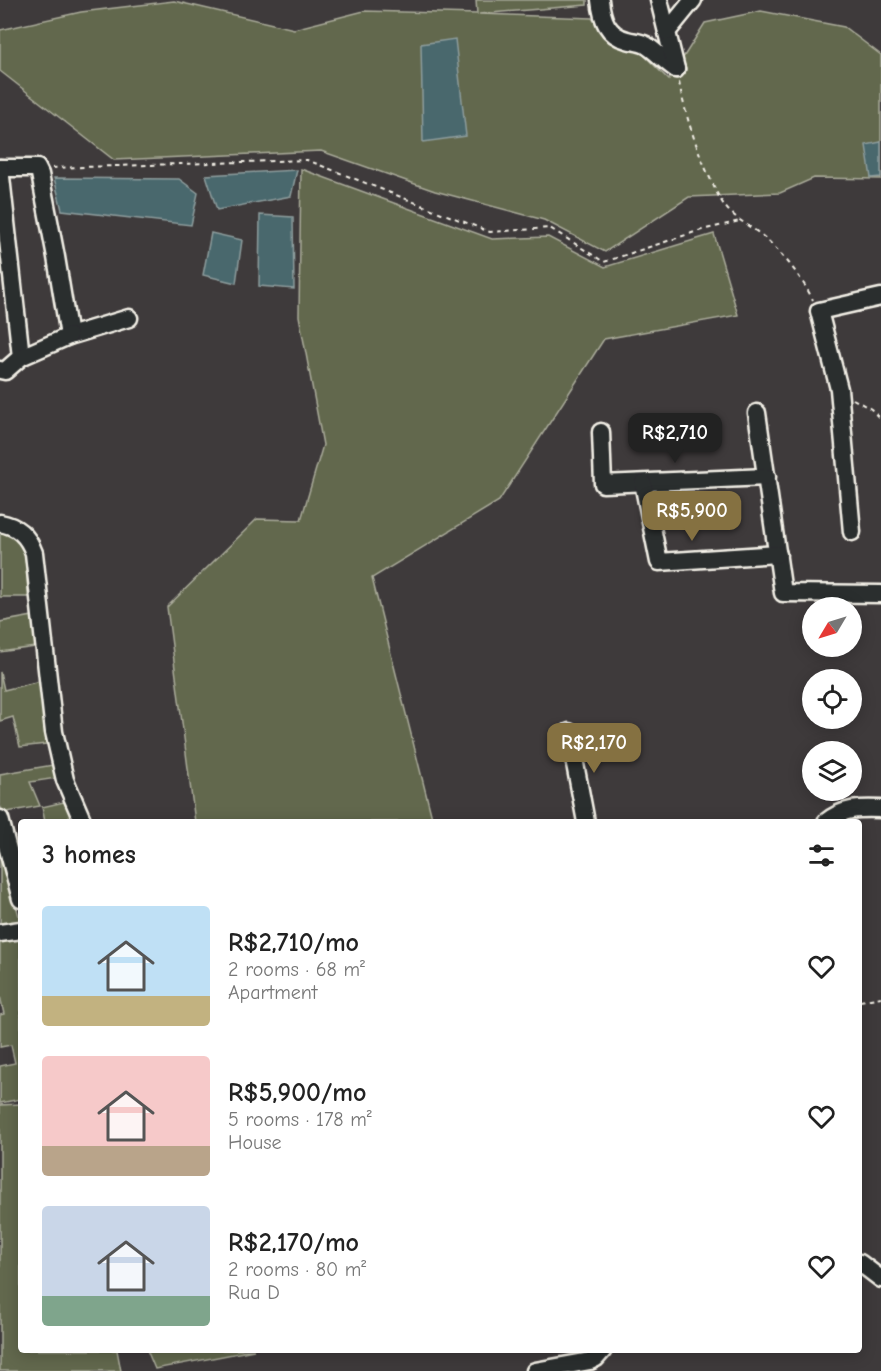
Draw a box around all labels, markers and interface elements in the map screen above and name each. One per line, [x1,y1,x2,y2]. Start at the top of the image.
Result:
pin: R$2,710 [620,413,730,464]
text: R$2,710 [642,421,708,444]
pin: R$5,900 [637,491,747,542]
text: R$5,900 [656,499,728,522]
north arrow [802,597,862,657]
map controls [802,597,862,801]
button: locate [802,669,862,729]
pin: R$2,170 [539,723,649,774]
text: R$2,170 [561,731,627,754]
button: layers [802,741,862,801]
icon: filters [805,839,838,872]
text: 3 homes [42,840,136,870]
text: R$2,710/mo [228,928,359,958]
icon: home [90,930,162,1002]
icon: heart [805,950,838,983]
text: 2 rooms · 68 m² [228,958,365,981]
text: Apartment [228,981,318,1004]
text: R$5,900/mo [228,1078,366,1108]
icon: home [90,1080,162,1152]
icon: heart [805,1100,838,1133]
text: 5 rooms · 178 m² [228,1108,372,1131]
text: House [228,1131,282,1154]
text: R$2,170/mo [228,1228,359,1258]
icon: home [90,1230,162,1302]
icon: heart [805,1250,838,1283]
text: 2 rooms · 80 m² [228,1258,366,1281]
text: Rua D [228,1281,280,1304]

